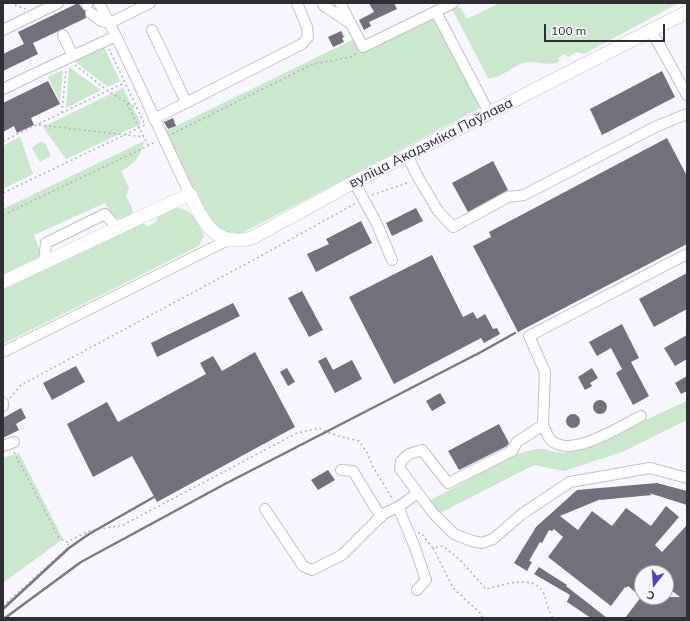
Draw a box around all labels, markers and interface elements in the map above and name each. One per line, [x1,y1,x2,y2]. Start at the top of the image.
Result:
scale bar [546,16,667,42]
text: 100 m [551,23,586,38]
street label: вуліца Акадэміка Паўлава [346,94,516,192]
north arrow [634,565,674,605]
text: С [645,588,656,603]

